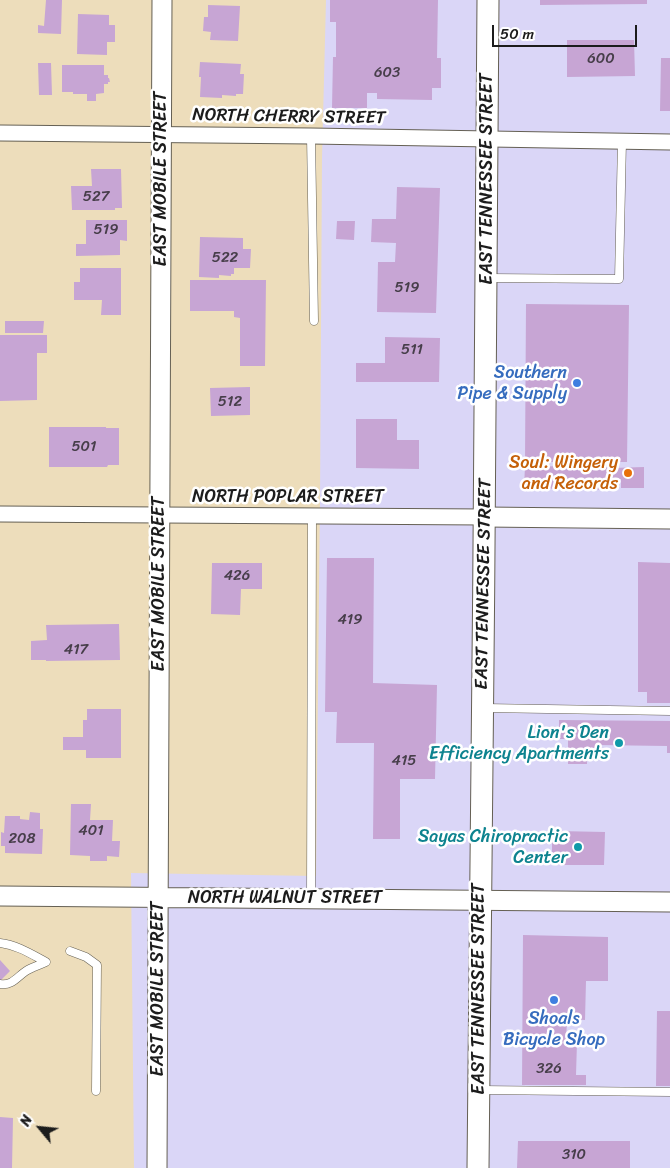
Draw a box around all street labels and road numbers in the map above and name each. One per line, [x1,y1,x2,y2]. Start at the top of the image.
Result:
street label: EAST TENNESSEE STREET [476,73,498,285]
street label: EAST MOBILE STREET [150,91,172,267]
street label: NORTH CHERRY STREET [192,105,386,129]
street label: EAST TENNESSEE STREET [471,478,497,690]
street label: NORTH POPLAR STREET [192,486,384,508]
street label: EAST MOBILE STREET [148,496,170,672]
street label: EAST TENNESSEE STREET [468,883,490,1095]
street label: NORTH WALNUT STREET [188,887,382,909]
street label: EAST MOBILE STREET [147,901,169,1077]

